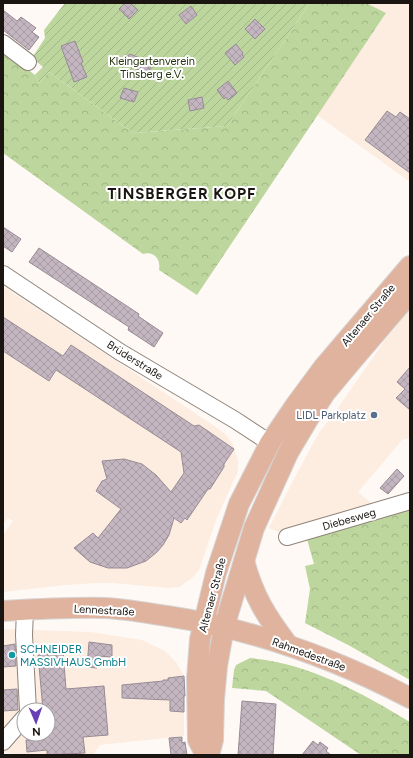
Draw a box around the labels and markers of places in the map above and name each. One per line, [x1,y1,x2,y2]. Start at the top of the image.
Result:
place label: LIDL Parkplatz [296,409,366,422]
marker: LIDL Parkplatz [369,410,379,420]
place label: SCHNEIDER MASSIVHAUS GmbH [20,643,126,669]
marker: SCHNEIDER MASSIVHAUS GmbH [7,650,17,660]

